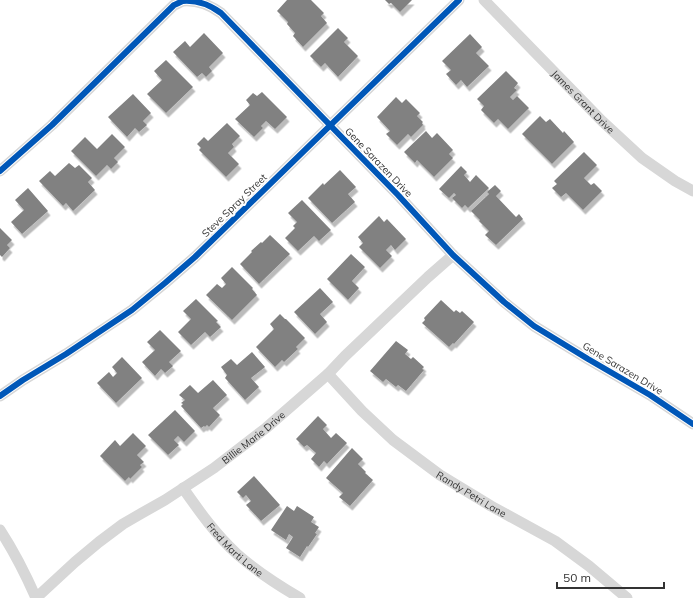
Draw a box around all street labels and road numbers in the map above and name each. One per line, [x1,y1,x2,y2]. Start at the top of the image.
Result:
street label: James Grant Drive [549,67,617,136]
street label: Gene Sarazen Drive [342,125,415,200]
street label: Steve Spray Street [199,171,270,240]
street label: Gene Sarazen Drive [580,339,665,398]
street label: Billie Marie Drive [219,408,288,467]
street label: Randy Petri Lane [434,468,509,520]
street label: Fred Marti Lane [204,520,266,580]

